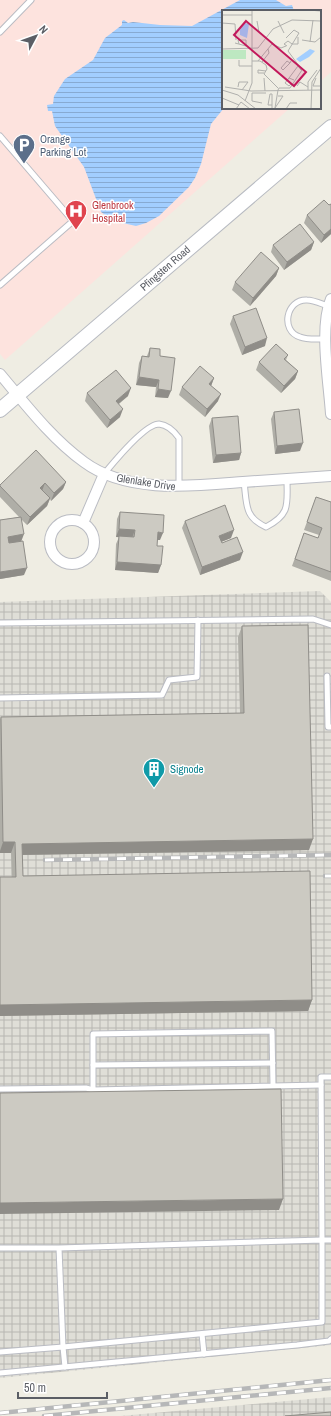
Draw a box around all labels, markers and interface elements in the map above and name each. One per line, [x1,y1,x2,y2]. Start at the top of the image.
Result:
inset map [222,10,321,109]
north arrow [16,16,56,56]
text: N [36,22,51,36]
parking icon: Orange Parking Lot [11,132,37,165]
place label: Orange Parking Lot [40,132,87,159]
hospital icon: Glenbrook Hospital [63,198,89,231]
place label: Glenbrook Hospital [92,198,134,225]
street label: Pfingsten Road [137,242,193,294]
street label: Glenlake Drive [115,470,177,494]
building icon: Signode [141,756,167,789]
place label: Signode [170,762,204,776]
scale bar [18,1374,107,1400]
text: 50 m [24,1380,46,1396]

